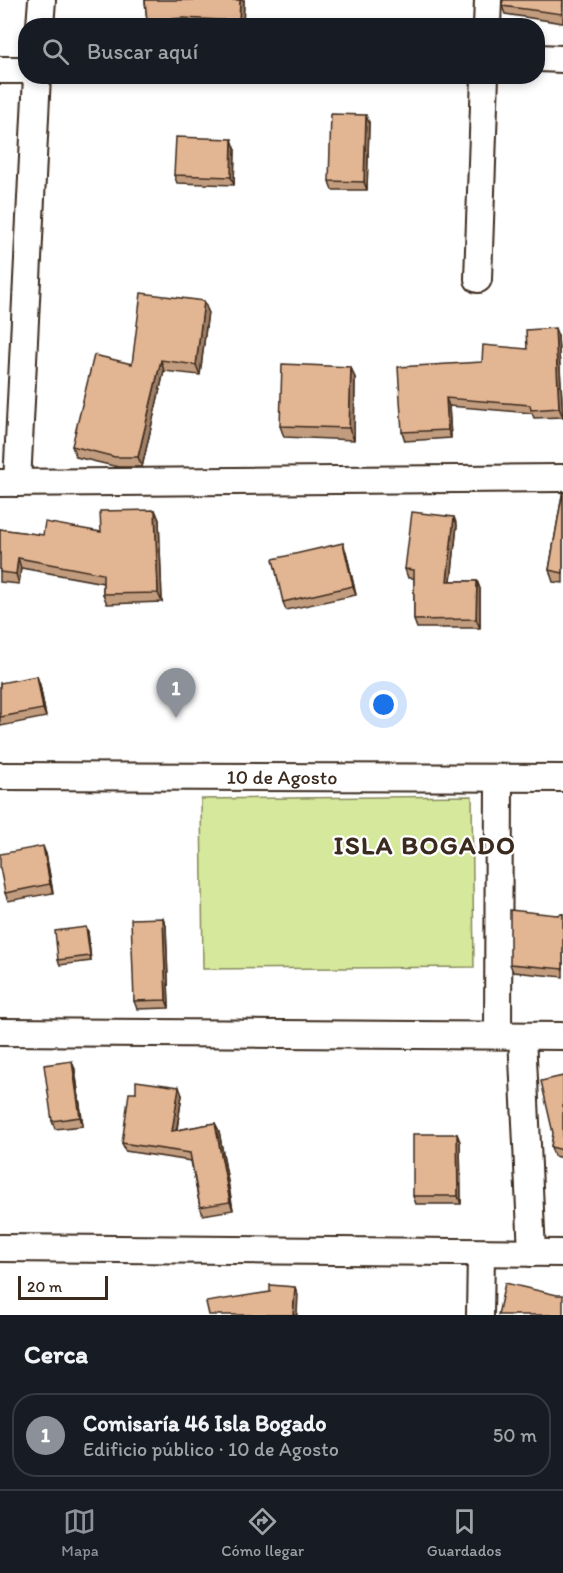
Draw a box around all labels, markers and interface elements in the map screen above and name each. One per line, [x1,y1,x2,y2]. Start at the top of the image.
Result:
search box [18,18,545,84]
icon: search [39,35,72,68]
text: Buscar aquí [87,38,198,65]
pin: 1 [156,668,195,718]
your location [369,690,398,719]
street label: 10 de Agosto [226,765,338,789]
district label: ISLA BOGADO [334,829,516,861]
scale bar [18,1273,108,1300]
text: 20 m [27,1277,62,1296]
text: Cerca [24,1338,88,1370]
text: Comisaría 46 Isla Bogado [83,1410,326,1437]
text: 1 [41,1423,50,1447]
text: 50 m [493,1423,537,1447]
text: Edificio público · 10 de Agosto [83,1437,339,1461]
tab: Mapa [61,1505,99,1560]
tab: Cómo llegar [221,1505,304,1560]
tab: Guardados [427,1505,502,1560]

